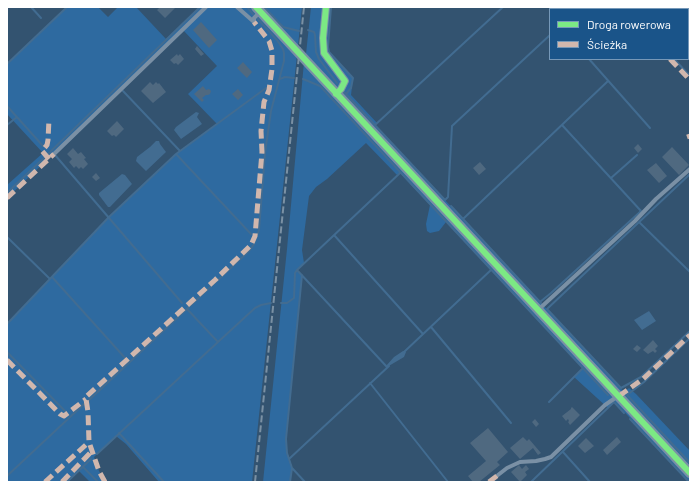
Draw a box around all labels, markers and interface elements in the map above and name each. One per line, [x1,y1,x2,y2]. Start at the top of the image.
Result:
legend [549,8,689,60]
text: Droga rowerowa [587,17,671,31]
text: Ścieżka [587,37,627,51]

